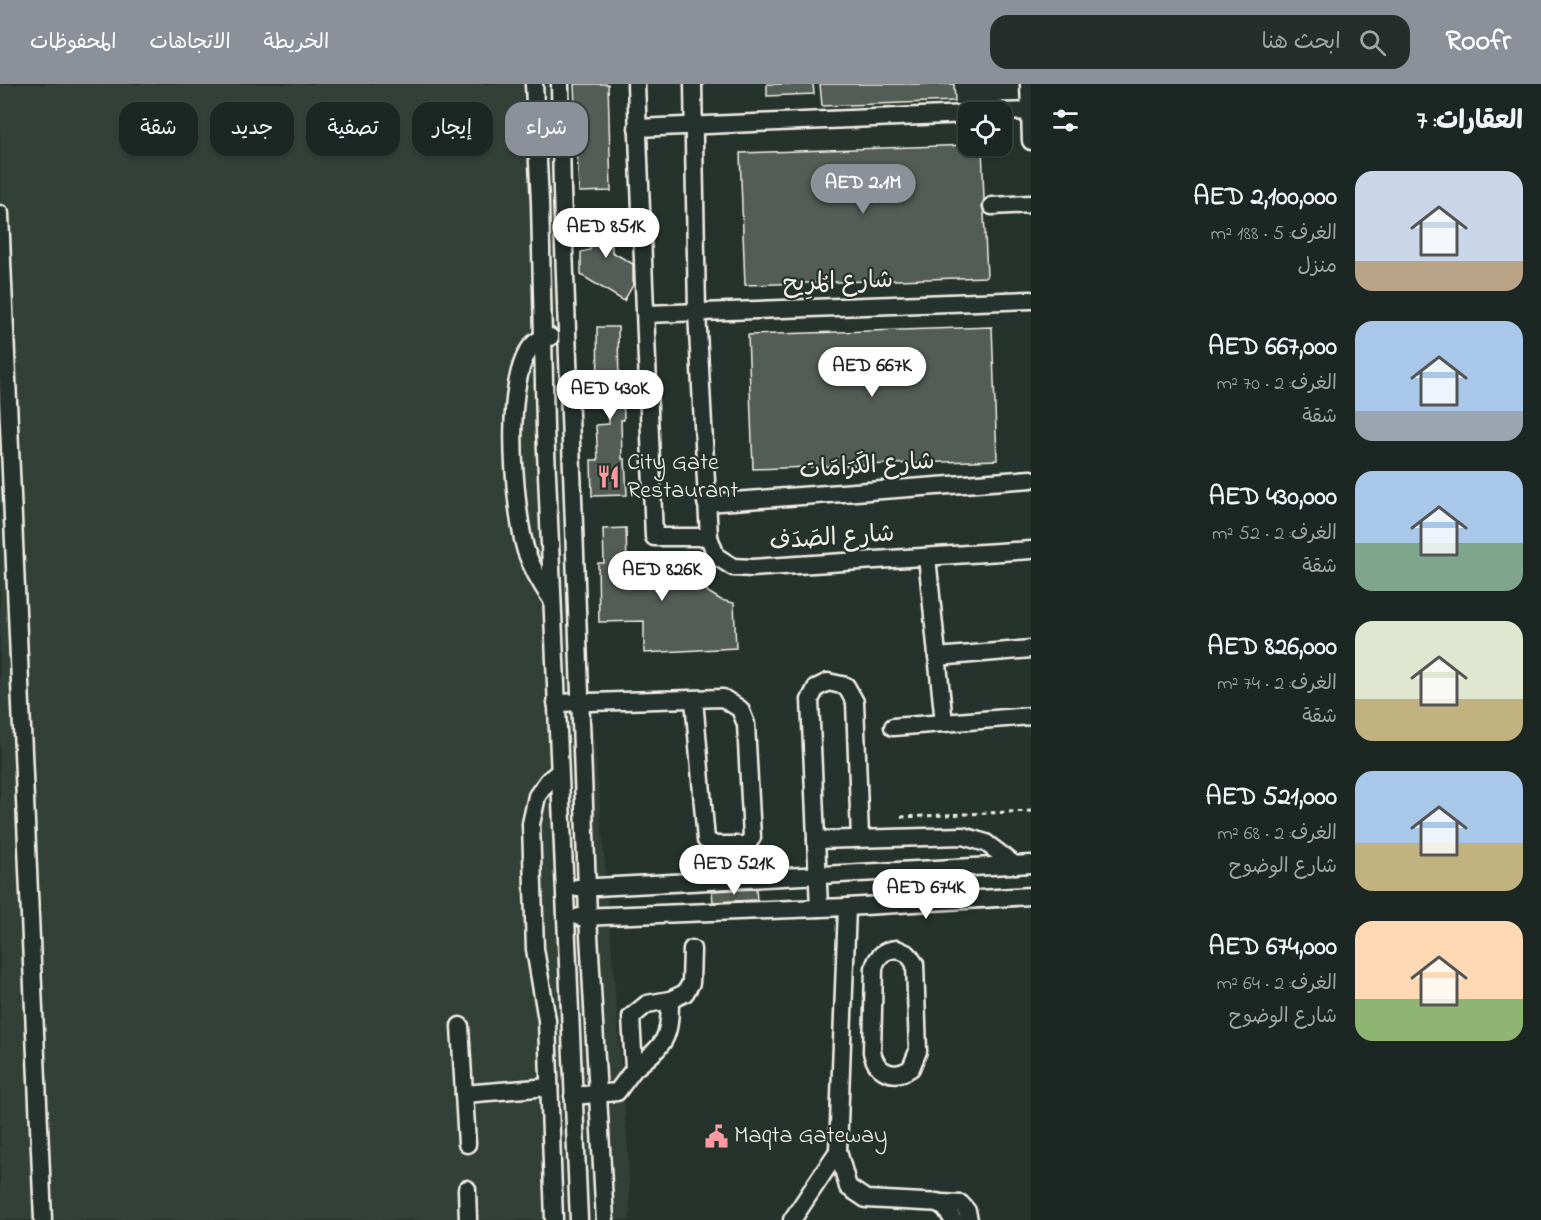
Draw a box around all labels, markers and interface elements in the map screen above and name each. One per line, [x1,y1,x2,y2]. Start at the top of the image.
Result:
search box [990,15,1410,69]
text: Roofr [1446,22,1511,63]
icon: search [1356,26,1389,59]
text: ابحث هنا [1262,27,1341,59]
text: المحفوظات [30,28,116,58]
text: الاتجاهات [149,28,231,58]
text: الخريطة [264,28,329,58]
chip: شقة [119,102,198,156]
chip: جديد [210,102,294,156]
chip: تصفية [306,102,400,156]
chip: إيجار [412,102,493,156]
chip: شراء [505,102,588,156]
map controls [958,102,1012,156]
button: locate [958,102,1012,156]
text: العقارات: 7 [1416,103,1523,141]
icon: filters [1049,104,1082,137]
pin: AED 2.1M [801,164,925,215]
text: AED 2.1M [825,169,901,198]
text: AED 2,100,000 [1193,179,1337,217]
icon: home [1403,195,1475,267]
pin: AED 851K [544,208,668,259]
text: AED 851K [566,213,646,242]
text: الغرف: 5 · 188 m² [1211,220,1337,249]
text: منزل [1298,253,1337,282]
street label: شارع المُرِيح [782,264,894,302]
text: AED 667,000 [1208,329,1337,367]
icon: home [1403,345,1475,417]
pin: AED 667K [810,347,934,398]
text: AED 667K [832,352,912,381]
pin: AED 430K [548,370,672,421]
text: الغرف: 2 · 70 m² [1217,370,1337,399]
text: AED 430K [571,375,649,404]
text: شقة [1302,403,1337,432]
street label: شارع الكَرَامَات [798,445,936,489]
place label: City Gate Restaurant [627,446,738,509]
restaurant icon: City Gate Restaurant [596,464,622,490]
text: AED 430,000 [1209,479,1337,517]
icon: home [1403,495,1475,567]
street label: شارع الصَدَف [768,517,896,561]
text: الغرف: 2 · 52 m² [1212,520,1337,549]
pin: AED 826K [600,551,724,602]
text: شقة [1302,553,1337,582]
text: AED 826K [622,556,702,585]
text: AED 826,000 [1207,629,1337,667]
icon: home [1403,645,1475,717]
text: الغرف: 2 · 74 m² [1217,670,1337,699]
text: شقة [1302,703,1337,732]
text: AED 521,000 [1205,779,1337,817]
icon: home [1403,795,1475,867]
text: الغرف: 2 · 68 m² [1217,820,1337,849]
pin: AED 521K [672,845,796,896]
text: AED 521K [693,850,775,879]
text: شارع الوضوح [1229,853,1337,882]
pin: AED 674K [864,869,988,920]
text: AED 674K [886,874,966,903]
text: AED 674,000 [1209,929,1337,967]
icon: home [1403,945,1475,1017]
text: الغرف: 2 · 64 m² [1216,970,1337,999]
text: شارع الوضوح [1229,1003,1337,1032]
place label: Maqta Gateway [734,1119,887,1155]
public building icon: Maqta Gateway [703,1123,729,1149]

